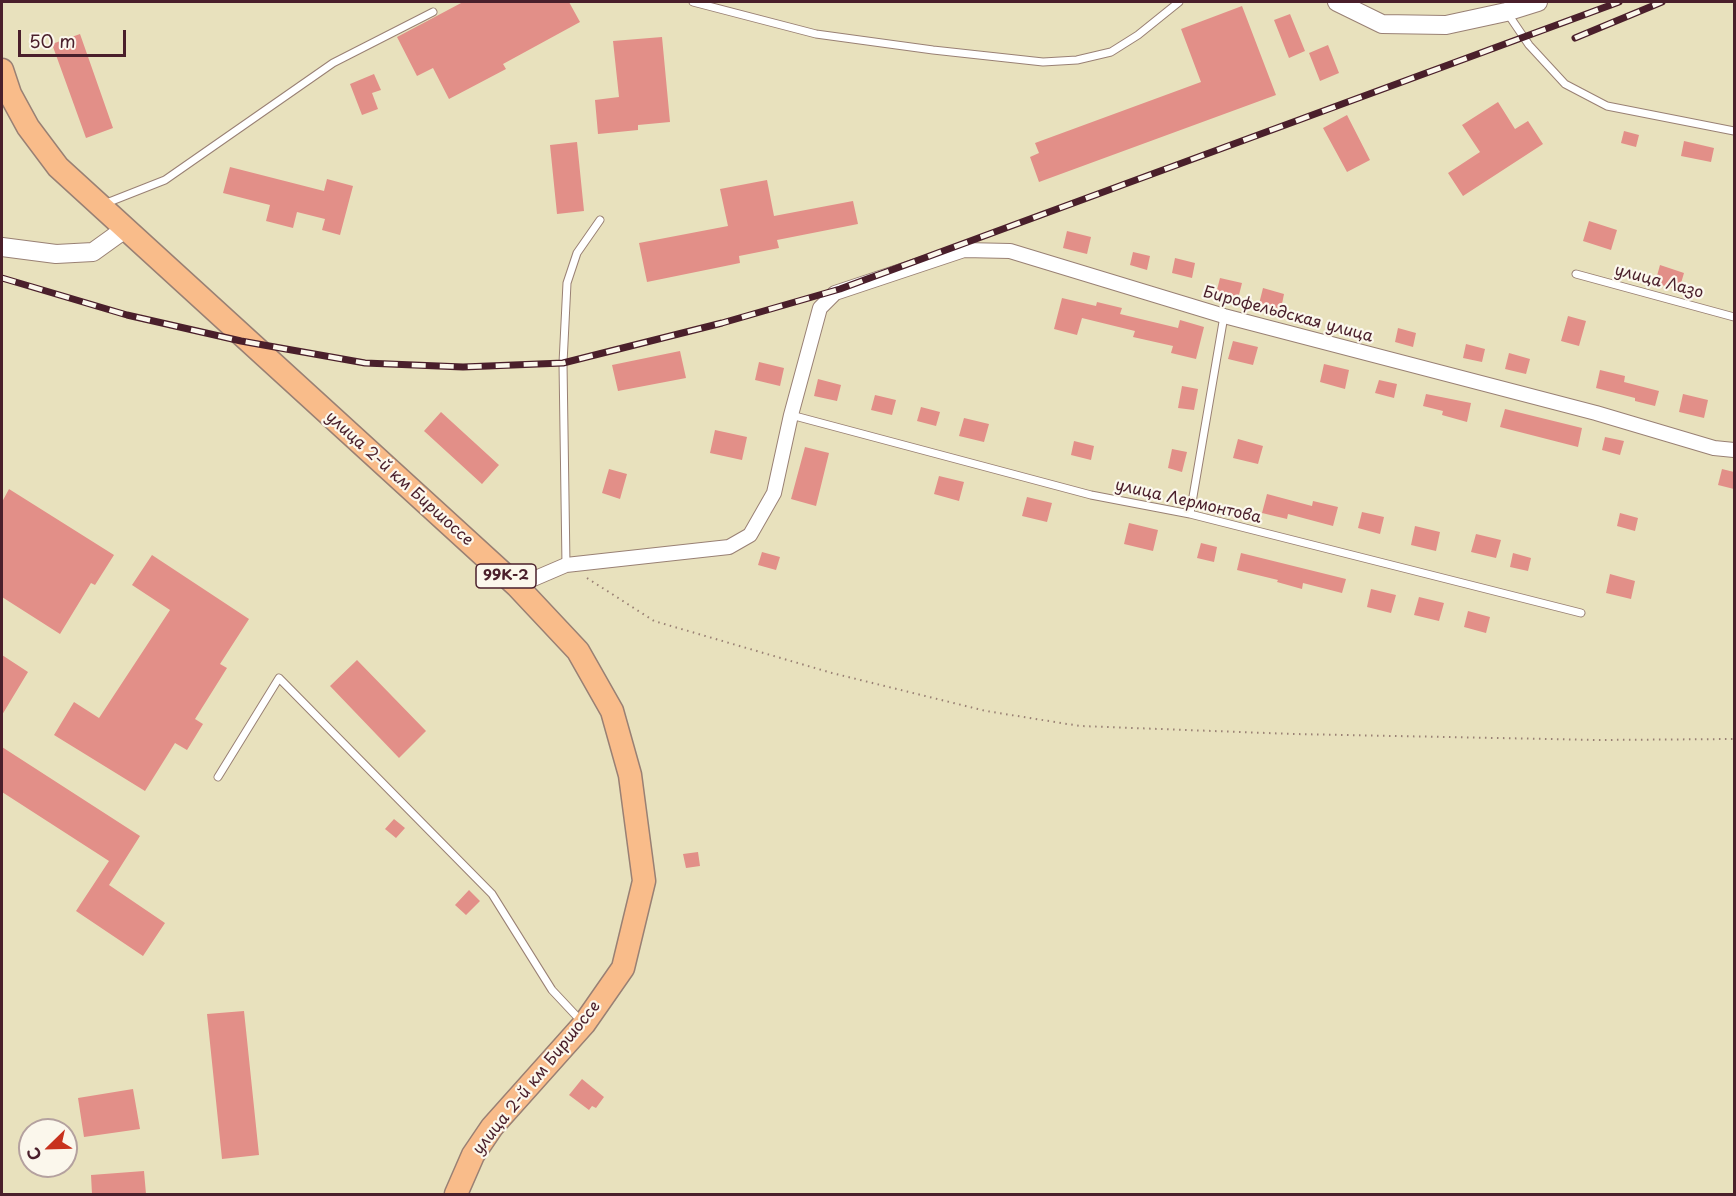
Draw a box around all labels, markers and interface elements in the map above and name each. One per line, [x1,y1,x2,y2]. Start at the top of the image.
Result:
scale bar [21,18,129,56]
text: 50 m [29,27,76,54]
street label: улица Лазо [1612,261,1706,303]
street label: Бирофельдская улица [1201,283,1375,347]
street label: улица 2-й км Биршоссе [321,408,477,550]
street label: улица Лермонтова [1113,476,1263,528]
road number: 99К-2 [476,564,536,588]
street label: улица 2-й км Биршоссе [469,997,605,1159]
north arrow [18,1118,78,1178]
text: С [20,1144,47,1164]

